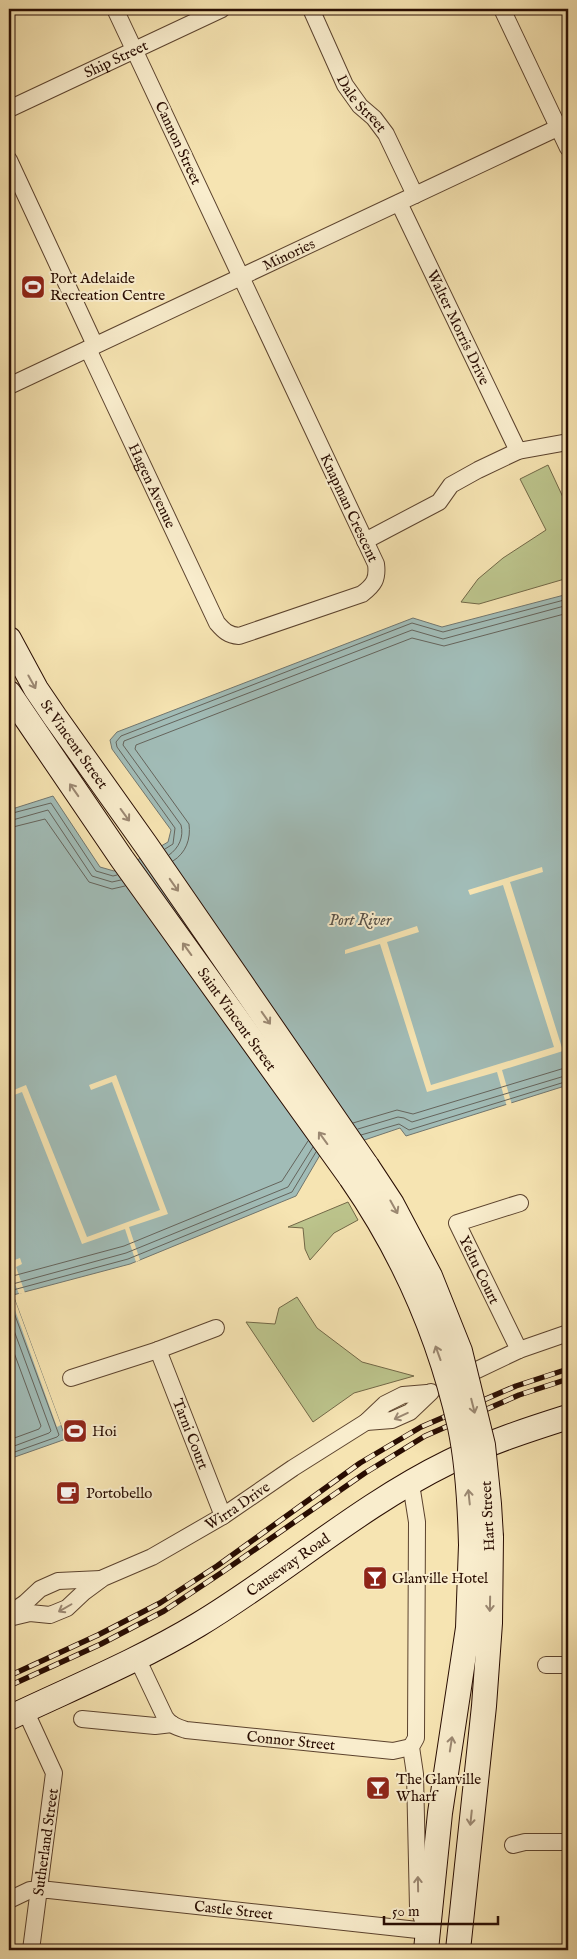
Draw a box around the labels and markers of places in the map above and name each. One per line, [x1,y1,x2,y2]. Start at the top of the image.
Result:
place label: Port Adelaide Recreation Centre [50,269,165,305]
sports icon: Port Adelaide Recreation Centre [20,274,46,300]
sports icon: Hoi [62,1418,88,1444]
place label: Hoi [92,1422,117,1441]
cafe icon: Portobello [55,1480,81,1506]
place label: Portobello [86,1484,152,1503]
bar icon: Glanville Hotel [362,1565,388,1591]
place label: Glanville Hotel [392,1569,489,1588]
place label: The Glanville Wharf [396,1770,481,1806]
bar icon: The Glanville Wharf [365,1775,391,1801]

